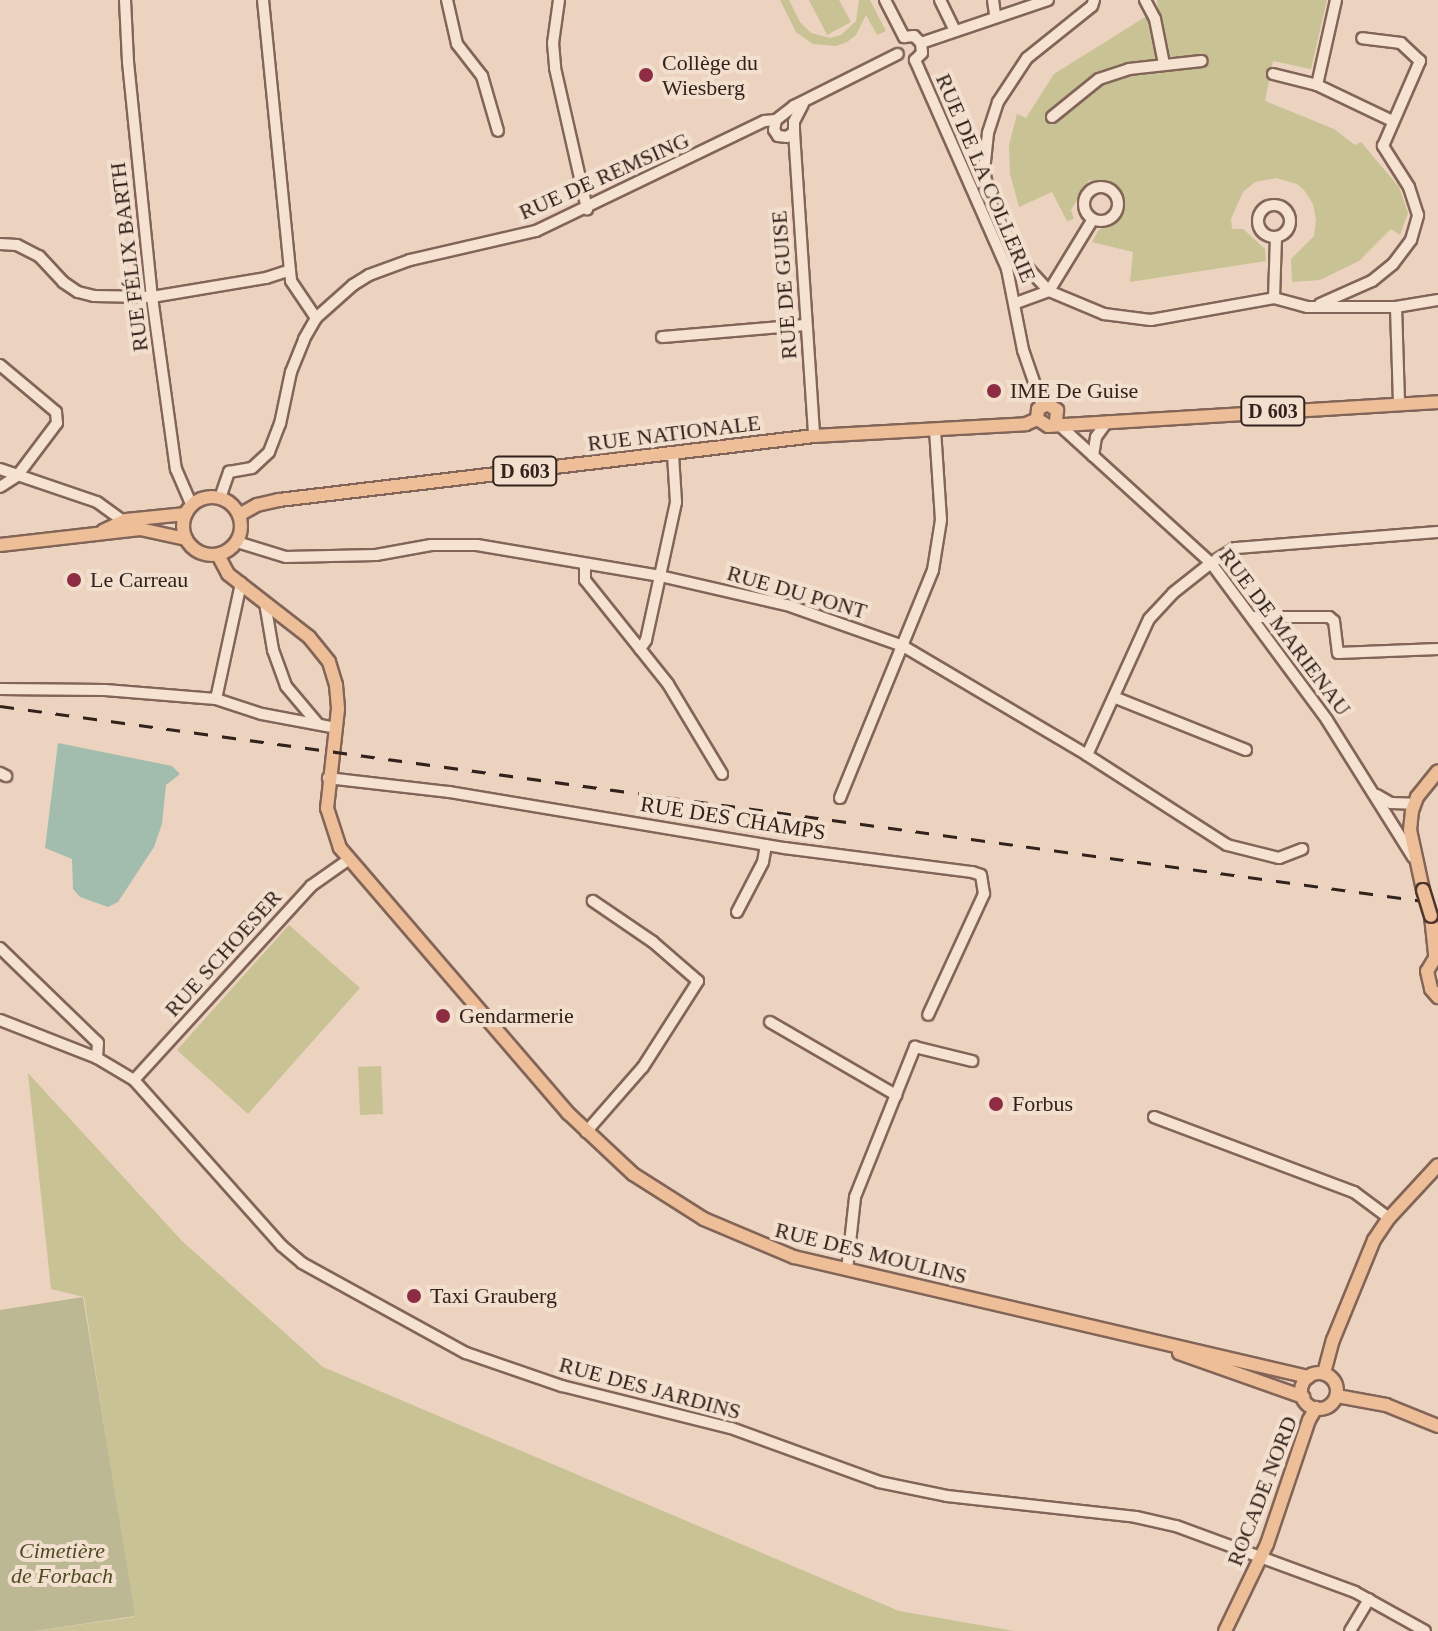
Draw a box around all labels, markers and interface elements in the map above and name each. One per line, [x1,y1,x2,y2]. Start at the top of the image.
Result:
place label: Collège du Wiesberg [662,49,758,100]
marker: Collège du Wiesberg [637,66,655,84]
street label: RUE DE LA COLLERIE [930,69,1042,287]
street label: RUE DE REMSING [515,127,693,225]
street label: RUE FÉLIX BARTH [104,161,154,353]
street label: RUE DE GUISE [766,210,802,360]
place label: IME De Guise [1010,378,1138,404]
marker: IME De Guise [985,382,1003,400]
road number: D 603 [1239,395,1307,427]
street label: RUE NATIONALE [586,409,762,457]
road number: D 603 [491,455,559,487]
street label: RUE DE MARIENAU [1213,543,1357,721]
street label: RUE DU PONT [724,559,870,625]
place label: Le Carreau [90,567,188,593]
marker: Le Carreau [65,571,83,589]
street label: RUE DES CHAMPS [639,790,827,846]
street label: RUE SCHOESER [159,884,287,1022]
place label: Gendarmerie [459,1003,574,1029]
marker: Gendarmerie [434,1007,452,1025]
place label: Forbus [1012,1091,1073,1117]
marker: Forbus [987,1095,1005,1113]
street label: RUE DES MOULINS [772,1216,970,1290]
place label: Taxi Grauberg [430,1283,557,1309]
marker: Taxi Grauberg [405,1287,423,1305]
street label: RUE DES JARDINS [556,1351,744,1425]
street label: ROCADE NORD [1221,1412,1303,1570]
park label: Cimetière de Forbach [11,1537,113,1588]

